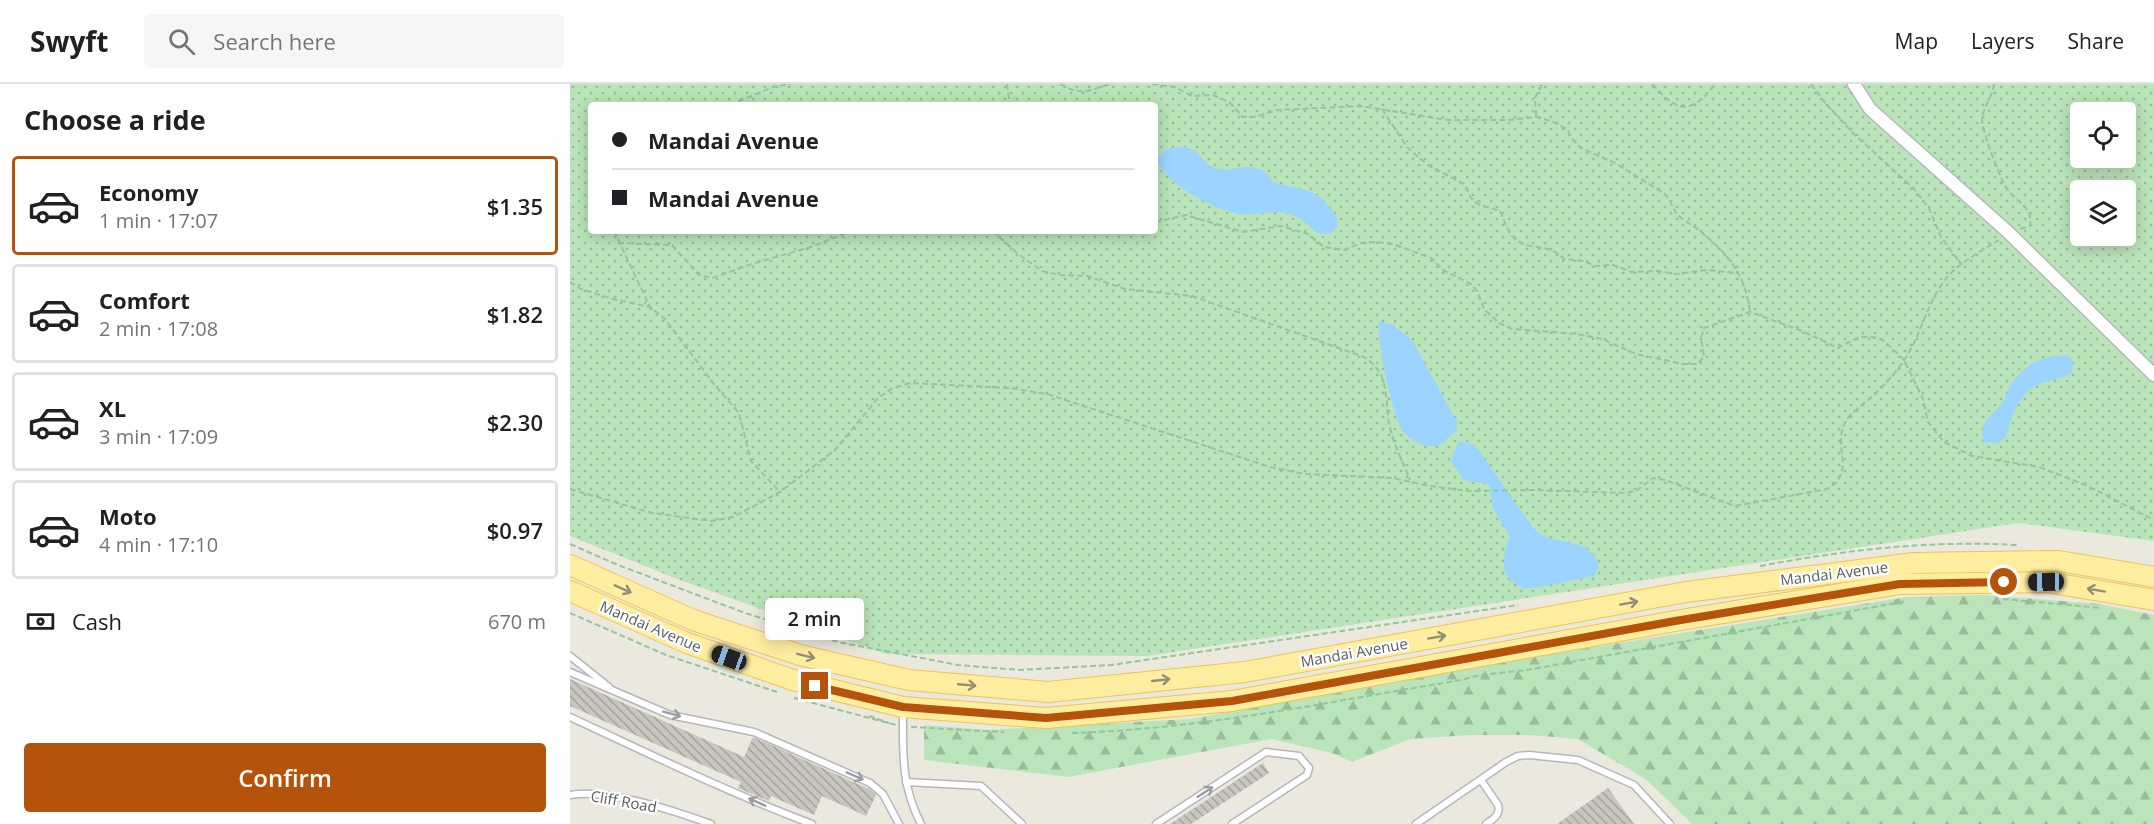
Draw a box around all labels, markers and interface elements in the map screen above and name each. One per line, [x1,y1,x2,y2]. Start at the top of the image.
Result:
search box [144,14,564,68]
text: Swyft [30,22,108,60]
icon: search [165,25,198,58]
text: Search here [213,26,336,56]
text: Map [1895,27,1938,55]
text: Layers [1971,27,2035,55]
text: Share [2068,27,2124,55]
text: Choose a ride [24,101,206,138]
map controls [2070,102,2136,246]
button: locate [2070,102,2136,168]
text: Mandai Avenue [648,125,819,155]
text: Economy [99,177,198,207]
icon: car [27,179,81,233]
button: layers [2070,180,2136,246]
text: Mandai Avenue [648,183,819,213]
text: $1.35 [487,191,543,221]
text: 1 min · 17:07 [99,207,218,234]
text: Comfort [99,285,190,315]
icon: car [27,287,81,341]
text: $1.82 [487,299,543,329]
text: 2 min · 17:08 [99,315,218,342]
text: XL [99,393,126,423]
icon: car [27,395,81,449]
text: $2.30 [487,407,543,437]
text: 3 min · 17:09 [99,423,218,450]
text: Moto [99,501,157,531]
icon: car [27,503,81,557]
text: $0.97 [487,515,543,545]
text: 4 min · 17:10 [99,531,218,558]
street label: Mandai Avenue [1779,556,1889,590]
route start [1990,568,2017,595]
car [2028,573,2064,591]
one-way arrow [614,583,632,595]
one-way arrow [2087,585,2107,596]
street label: Mandai Avenue [597,596,705,656]
one-way arrow [1618,597,1638,608]
callout: 2 min [766,599,864,641]
icon: cash [24,605,57,638]
text: 2 min [788,605,842,632]
text: Cash [72,606,122,636]
text: 670 m [488,608,546,635]
one-way arrow [1426,631,1446,642]
street label: Mandai Avenue [1299,633,1409,671]
car [709,643,749,673]
one-way arrow [796,651,815,662]
route end [801,672,828,699]
one-way arrow [1151,674,1171,685]
one-way arrow [957,680,977,691]
one-way arrow [662,708,681,720]
button: Confirm [24,743,546,812]
one-way arrow [846,771,864,783]
street label: Cliff Road [589,785,659,817]
one-way arrow [1196,786,1213,798]
one-way arrow [749,796,767,808]

